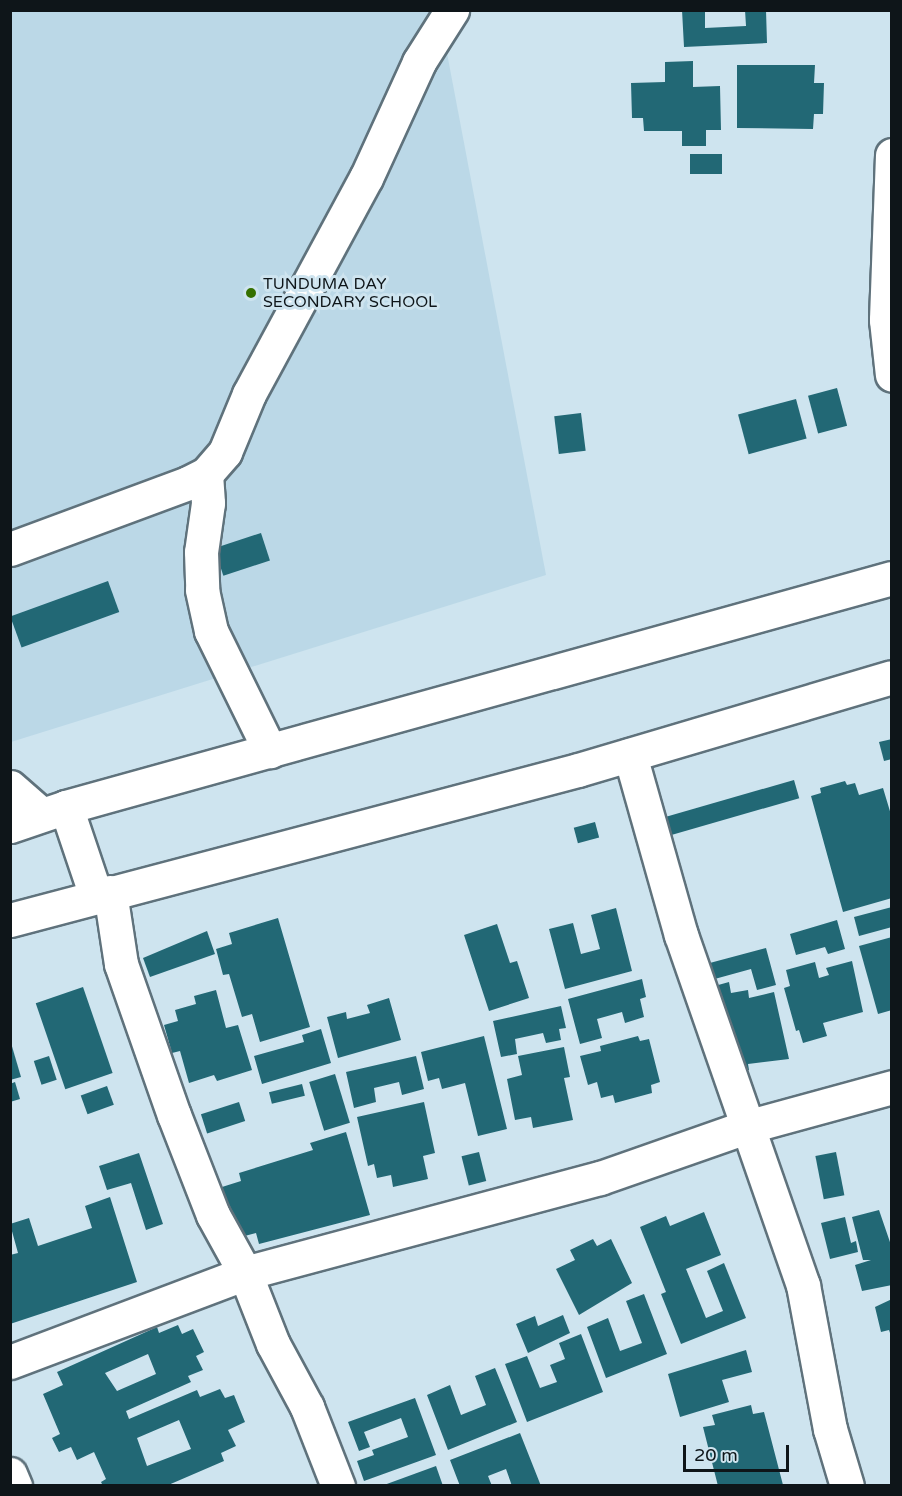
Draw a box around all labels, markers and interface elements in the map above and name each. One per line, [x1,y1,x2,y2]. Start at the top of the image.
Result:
place label: TUNDUMA DAY SECONDARY SCHOOL [263,274,437,312]
marker: TUNDUMA DAY SECONDARY SCHOOL [244,286,258,300]
scale bar [686,1433,792,1471]
text: 20 m [694,1444,738,1466]

